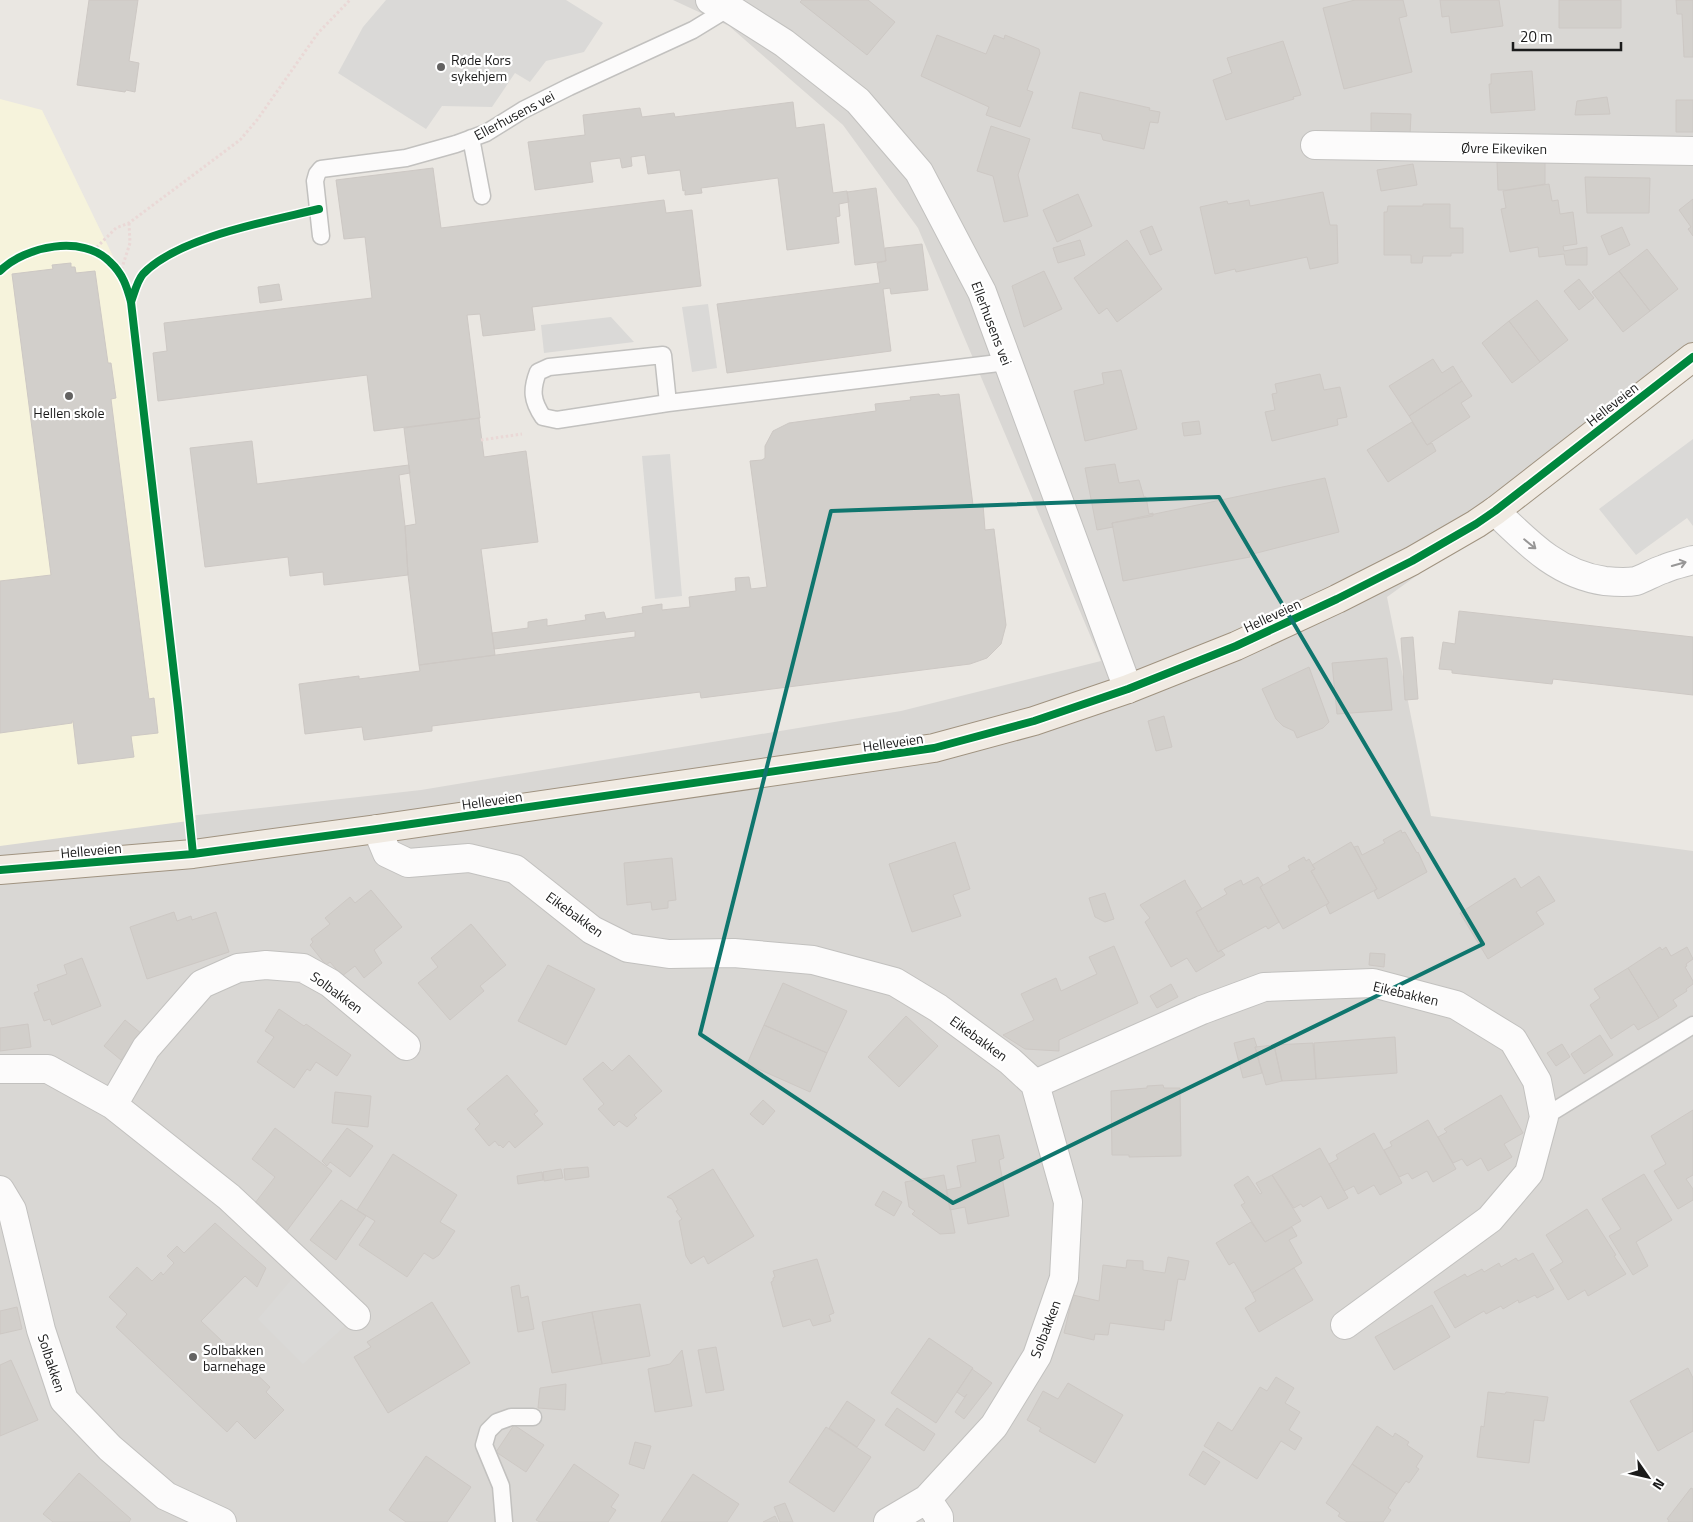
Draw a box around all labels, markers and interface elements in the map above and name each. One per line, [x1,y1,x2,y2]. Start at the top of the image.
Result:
scale bar [1513,20,1620,52]
text: 20 m [1520,25,1553,48]
place label: Røde Kors sykehjem [451,49,511,86]
marker: Røde Kors sykehjem [435,61,447,73]
street label: Ellerhusens vei [470,85,558,145]
street label: Øvre Eikeviken [1461,137,1547,159]
street label: Ellerhusens vei [966,278,1018,368]
street label: Helleveien [1581,377,1643,431]
marker: Hellen skole [63,390,75,402]
place label: Hellen skole [33,402,105,423]
one-way arrow [1524,539,1537,550]
one-way arrow [1671,559,1687,568]
street label: Helleveien [1240,593,1304,637]
street label: Helleveien [861,727,925,757]
street label: Helleveien [460,785,524,815]
street label: Helleveien [60,837,122,863]
street label: Eikebakken [542,886,608,942]
street label: Solbakken [306,966,368,1018]
street label: Eikebakken [1371,975,1441,1011]
street label: Eikebakken [946,1010,1012,1066]
street label: Solbakken [1024,1297,1066,1361]
street label: Solbakken [33,1331,71,1395]
place label: Solbakken barnehage [203,1339,266,1376]
marker: Solbakken barnehage [187,1351,199,1363]
north arrow [1623,1452,1673,1502]
text: N [1648,1475,1671,1494]

